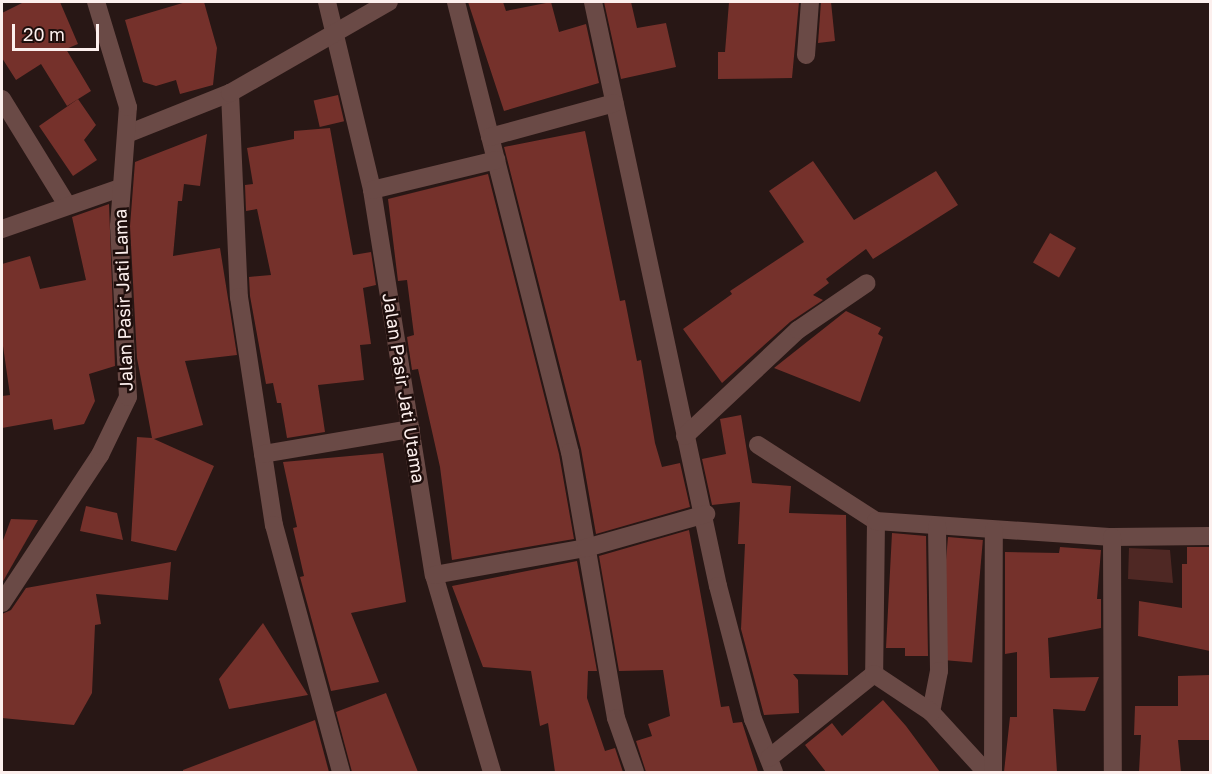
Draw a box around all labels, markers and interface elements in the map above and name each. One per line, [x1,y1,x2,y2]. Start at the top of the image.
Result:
scale bar [15,12,102,50]
text: 20 m [23,23,65,45]
street label: Jalan Pasir Jati Lama [109,208,137,392]
street label: Jalan Pasir Jati Utama [378,291,430,485]

